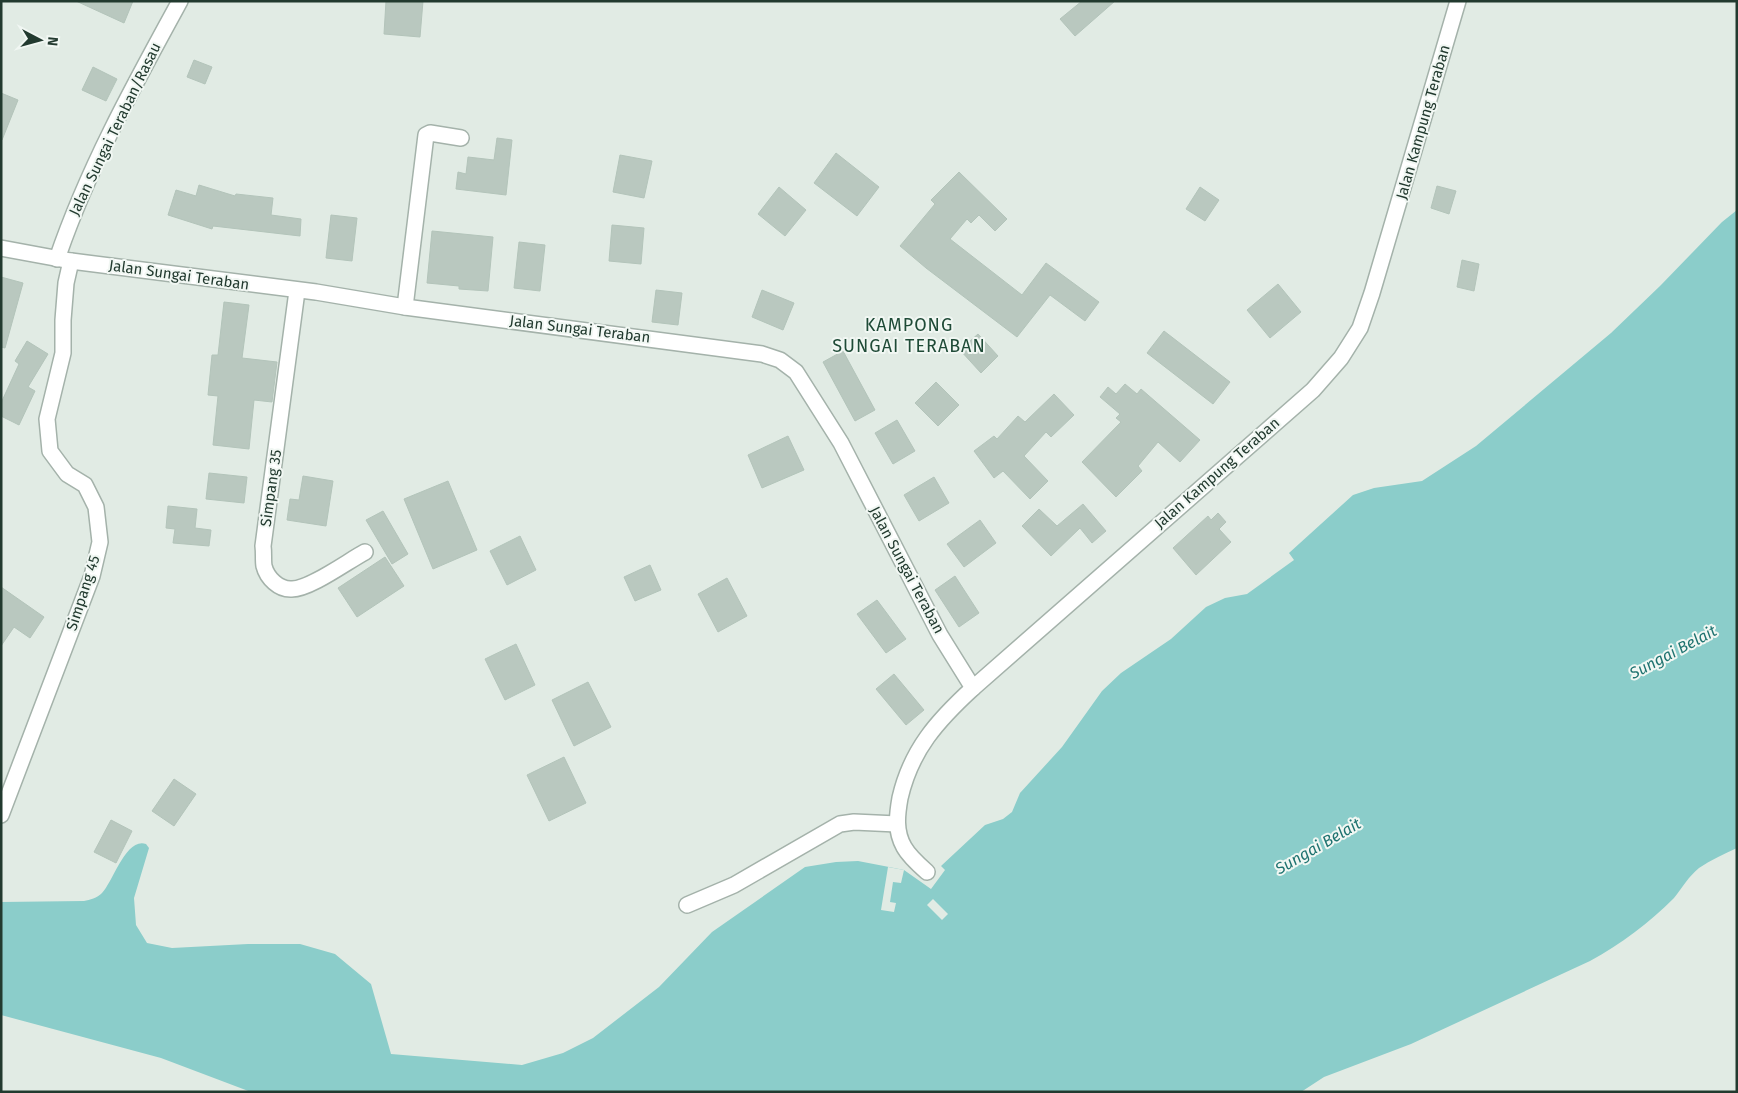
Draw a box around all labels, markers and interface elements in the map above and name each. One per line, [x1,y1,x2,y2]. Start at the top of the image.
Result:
north arrow [15,15,65,65]
text: N [43,36,61,47]
street label: Jalan Sungai Teraban/Rasau [65,40,165,218]
street label: Jalan Kampung Teraban [1392,43,1454,201]
street label: Jalan Sungai Teraban [108,256,250,294]
street label: Jalan Sungai Teraban [509,311,651,347]
district label: KAMPONG SUNGAI TERABAN [832,314,986,357]
street label: Jalan Kampung Teraban [1151,414,1283,532]
street label: Simpang 35 [257,448,285,528]
street label: Jalan Sungai Teraban [866,503,948,637]
street label: Simpang 45 [62,553,104,633]
water label: Sungai Belait [1625,621,1720,683]
water label: Sungai Belait [1271,814,1365,879]

